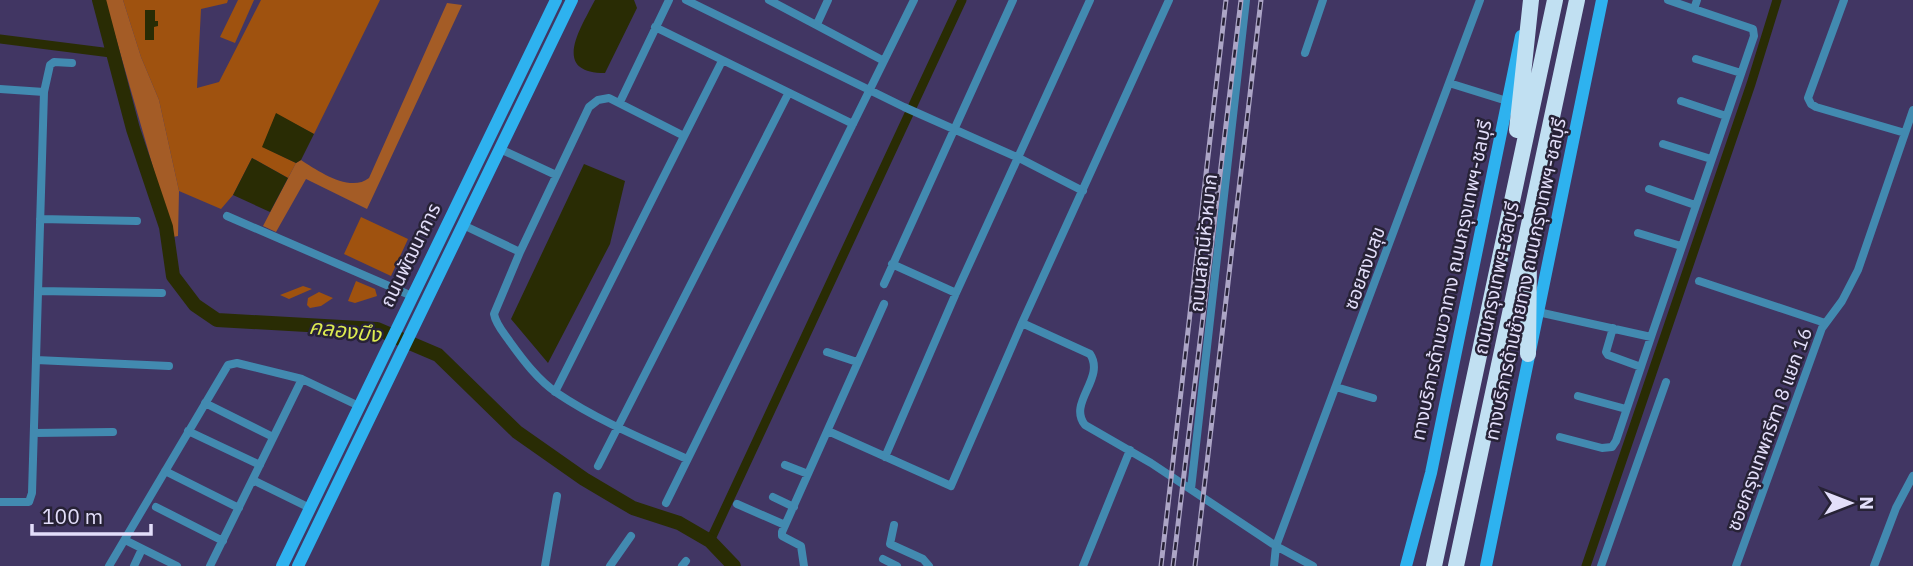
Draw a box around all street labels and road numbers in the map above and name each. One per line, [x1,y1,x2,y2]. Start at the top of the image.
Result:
street label: ทางบริการด้านซ้ายทาง ถนนกรุงเทพฯ-ชลบุรี [1479,116,1571,442]
street label: ทางบริการด้านขวาทาง ถนนกรุงเทพฯ-ชลบุรี [1405,118,1497,442]
street label: ถนนสถานีหัวหมาก [1184,173,1222,313]
street label: ถนนพัฒนาการ [374,199,446,311]
street label: ถนนกรุงเทพฯ-ชลบุรี [1468,199,1524,357]
street label: ซอยสงบสุข [1338,223,1390,313]
street label: ซอยกรุงเทพกรีฑา 8 แยก 16 [1721,324,1817,534]

